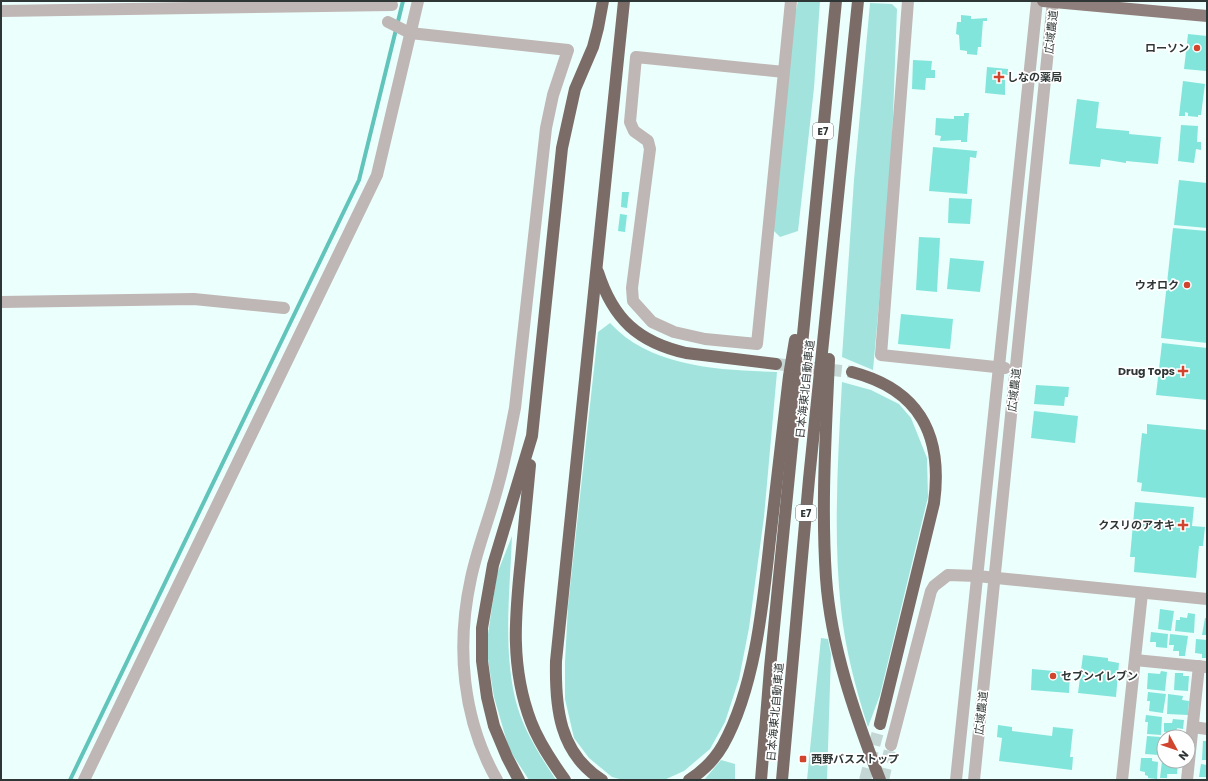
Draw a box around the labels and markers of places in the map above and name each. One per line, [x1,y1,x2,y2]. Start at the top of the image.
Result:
place label: ローソン [1145,40,1189,56]
marker: ローソン [1192,43,1202,53]
place label: しなの薬局 [1007,69,1062,85]
marker: しなの薬局 [994,72,1004,82]
place label: ウオロク [1135,277,1179,293]
marker: ウオロク [1182,280,1192,290]
place label: Drug Tops [1118,363,1175,379]
marker: Drug Tops [1178,366,1188,376]
place label: クスリのアオキ [1098,517,1175,533]
marker: クスリのアオキ [1178,520,1188,530]
place label: セブンイレブン [1061,668,1138,684]
marker: セブンイレブン [1048,671,1058,681]
place label: 西野バスストップ [811,751,899,767]
marker: 西野バスストップ [798,754,808,764]

